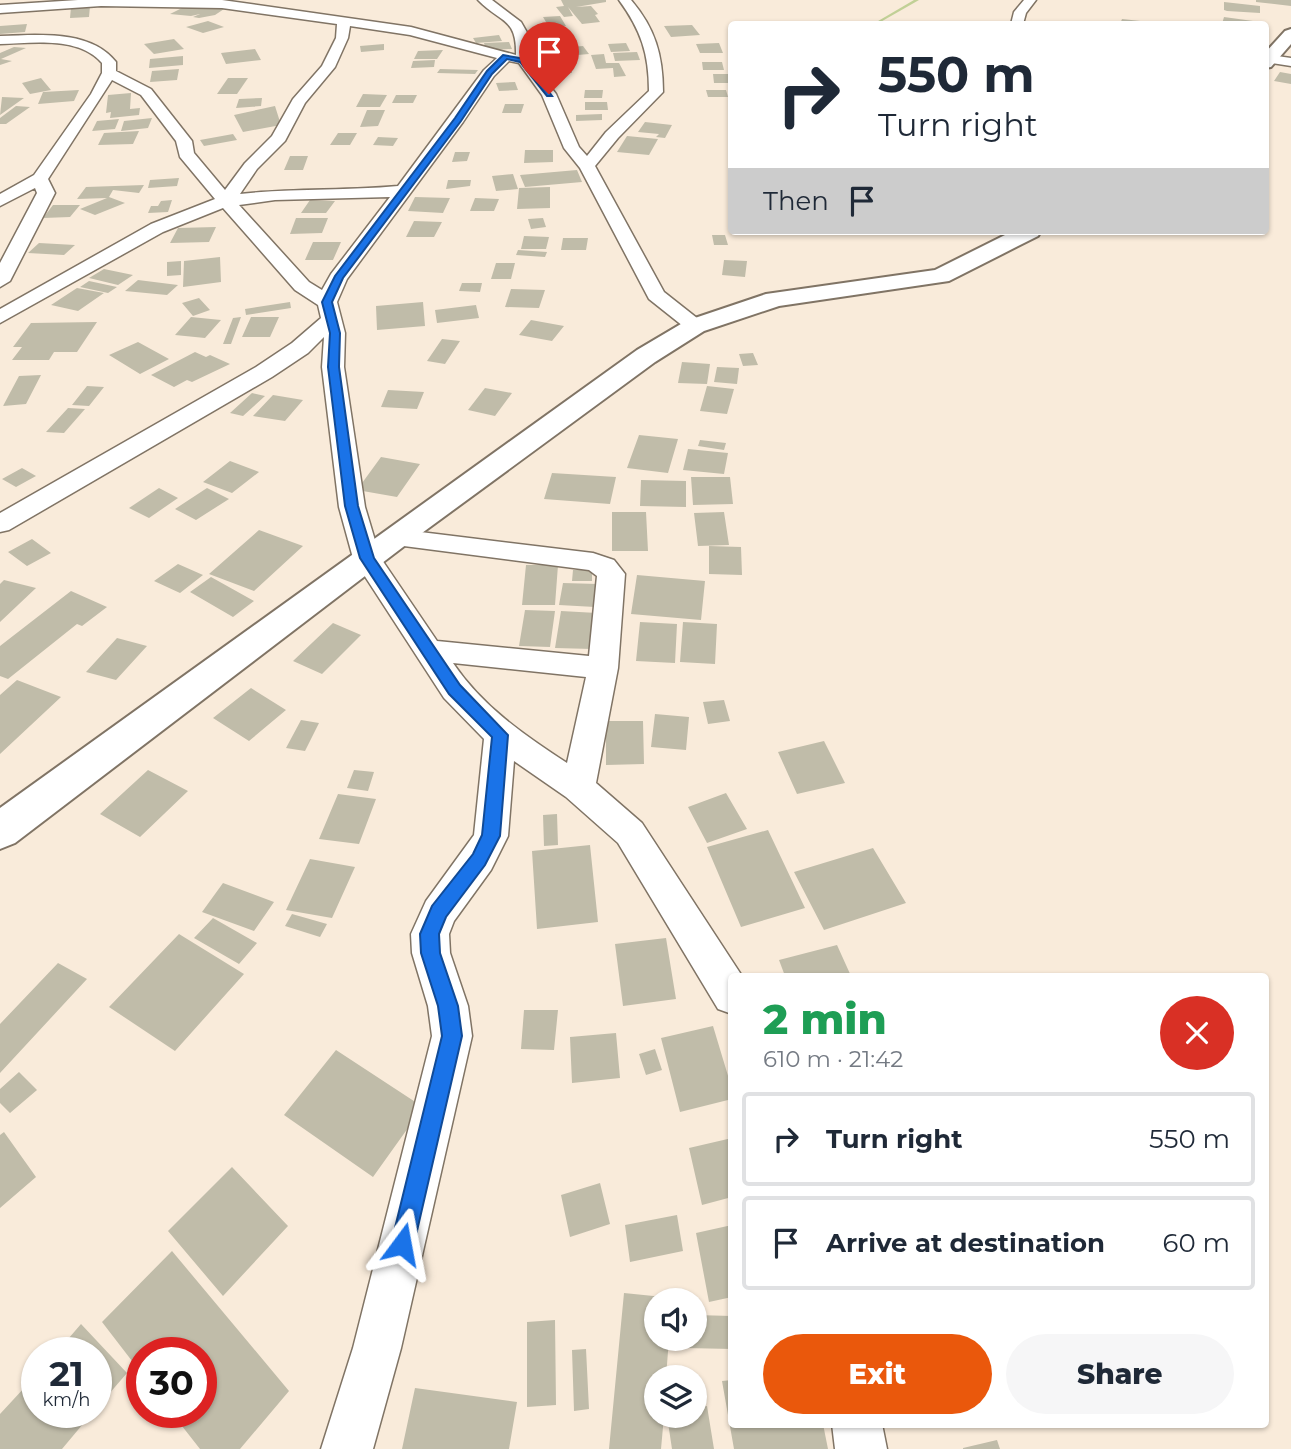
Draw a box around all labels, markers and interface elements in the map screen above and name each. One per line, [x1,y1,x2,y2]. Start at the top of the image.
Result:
pin [519,22,579,94]
icon: arrive [530,33,568,71]
text: 550 m [878,45,1035,104]
icon: right [763,49,854,140]
text: Turn right [878,105,1038,144]
icon: arrive [843,182,881,220]
text: Then [763,185,829,217]
text: 2 min [763,993,887,1045]
button: close [1160,996,1234,1070]
text: 610 m · 21:42 [763,1045,903,1073]
icon: right [767,1120,805,1158]
text: Turn right [826,1123,962,1155]
text: 550 m [1149,1123,1230,1155]
position arrow [365,1207,439,1281]
icon: arrive [767,1224,805,1262]
text: Arrive at destination [826,1227,1105,1259]
text: 60 m [1163,1227,1230,1259]
map controls [644,1288,707,1428]
button: sound [644,1288,707,1351]
button: Exit [763,1334,992,1414]
button: Share [1006,1334,1234,1414]
speed limit sign: 30 [126,1337,217,1428]
text: 21 [49,1352,84,1395]
button: layers [644,1365,707,1428]
text: km/h [42,1389,91,1411]

